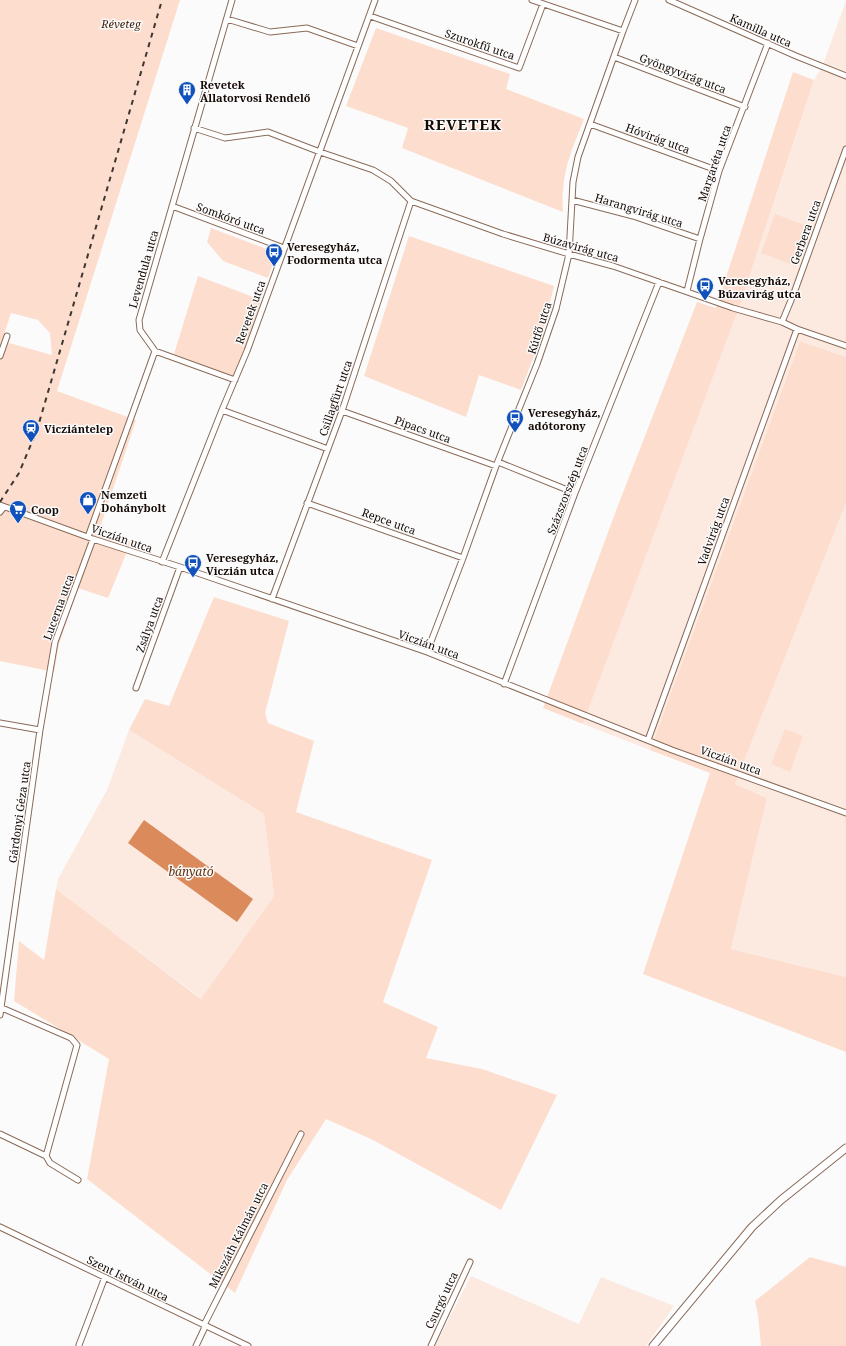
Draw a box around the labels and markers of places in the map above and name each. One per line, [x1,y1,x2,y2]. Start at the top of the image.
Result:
place label: Revetek Állatorvosi Rendelő [200,77,311,105]
building icon: Revetek Állatorvosi Rendelő [177,80,197,105]
place label: Veresegyház, Fodormenta utca [287,239,383,267]
bus stop icon: Veresegyház, Fodormenta utca [264,242,284,267]
place label: Veresegyház, Búzavirág utca [718,273,801,301]
bus stop icon: Veresegyház, Búzavirág utca [695,276,715,301]
place label: Veresegyház, adótorony [528,405,600,433]
bus stop icon: Veresegyház, adótorony [505,408,525,433]
station icon: Vicziántelep [21,418,41,443]
place label: Vicziántelep [44,421,113,436]
place label: Nemzeti Dohánybolt [101,487,166,515]
shop icon: Nemzeti Dohánybolt [78,490,98,515]
supermarket icon: Coop [8,499,28,524]
place label: Coop [31,502,59,517]
place label: Veresegyház, Viczián utca [206,550,278,578]
bus stop icon: Veresegyház, Viczián utca [183,553,203,578]

